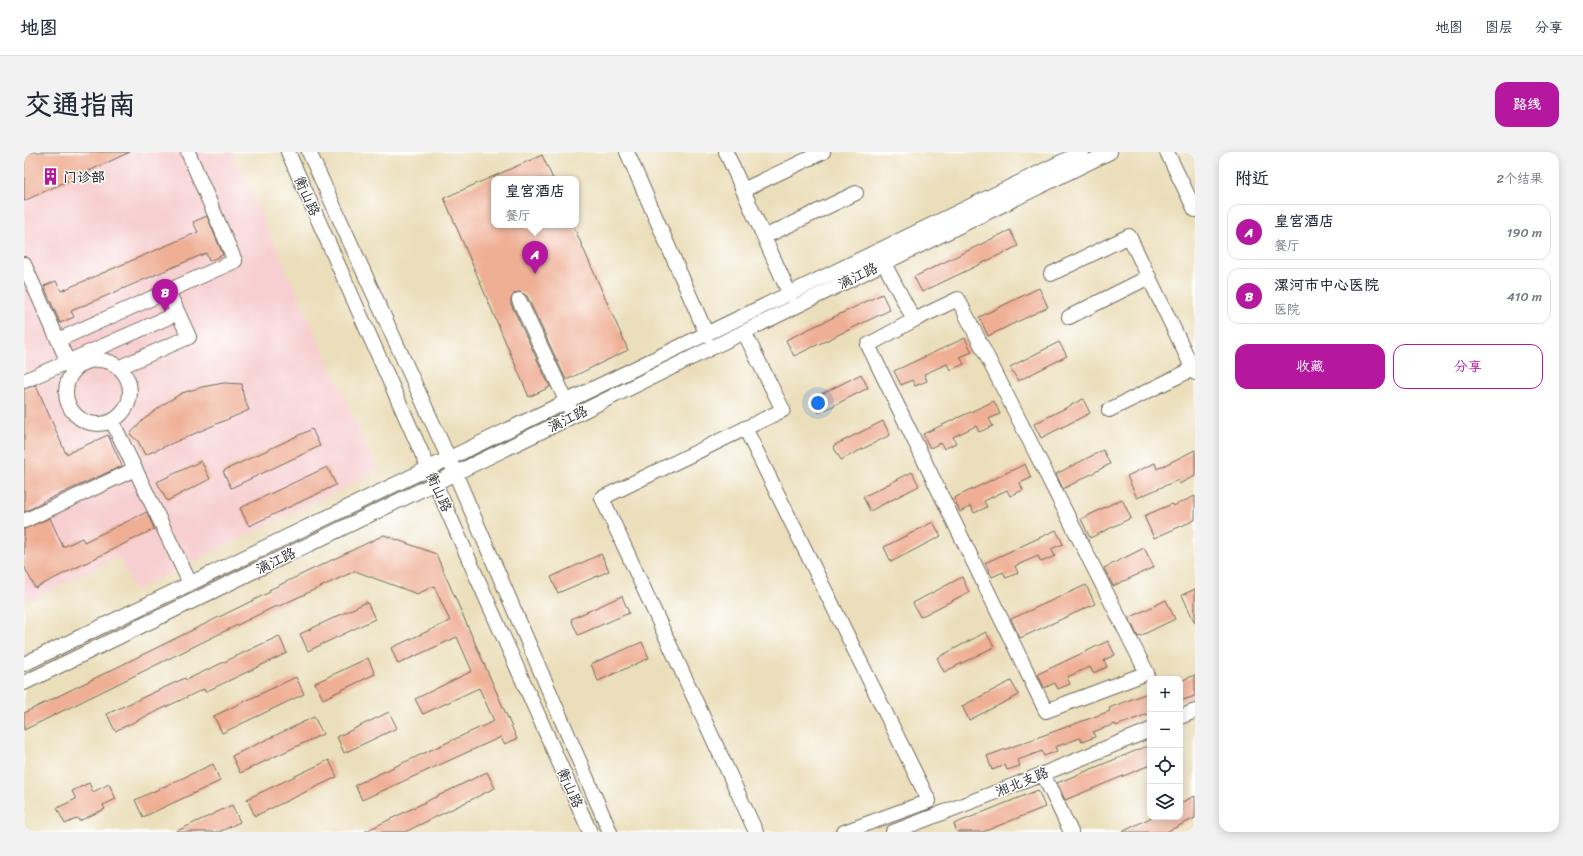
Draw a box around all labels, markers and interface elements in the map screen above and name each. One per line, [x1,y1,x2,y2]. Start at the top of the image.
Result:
text: 地图 [20,11,58,44]
text: 地图 [1435,15,1463,40]
text: 图层 [1485,15,1513,40]
text: 分享 [1535,15,1563,40]
text: 交通指南 [24,80,136,129]
button: 路线 [1495,82,1559,127]
text: 附近 [1235,163,1269,193]
place label: 门诊部 [63,165,105,190]
building icon: 门诊部 [40,167,60,187]
text: 2个结果 [1496,167,1543,190]
street label: 衡山路 [287,172,327,220]
popup [491,176,579,228]
text: 皇宫酒店 [505,178,565,204]
text: 餐厅 [505,204,531,227]
text: 皇宫酒店 [1274,208,1334,234]
text: A [1245,221,1253,244]
text: 190 m [1507,221,1542,244]
text: 餐厅 [1274,234,1300,257]
pin: A [522,241,548,274]
street label: 漓江路 [834,256,882,296]
text: 漯河市中心医院 [1274,272,1379,298]
pin: B [152,279,178,312]
text: B [1245,285,1253,308]
text: 410 m [1507,285,1542,308]
text: 医院 [1274,298,1300,321]
button: 收藏 [1235,344,1385,389]
button: 分享 [1393,344,1543,389]
your location [808,393,828,413]
street label: 漓江路 [544,399,592,439]
street label: 衡山路 [419,468,459,516]
street label: 漓江路 [252,541,300,581]
map controls [1147,676,1183,820]
button: + [1147,676,1183,712]
button: − [1147,712,1183,748]
button: locate [1147,748,1183,784]
street label: 湘北支路 [991,760,1053,804]
street label: 衡山路 [550,764,590,812]
button: layers [1147,784,1183,820]

